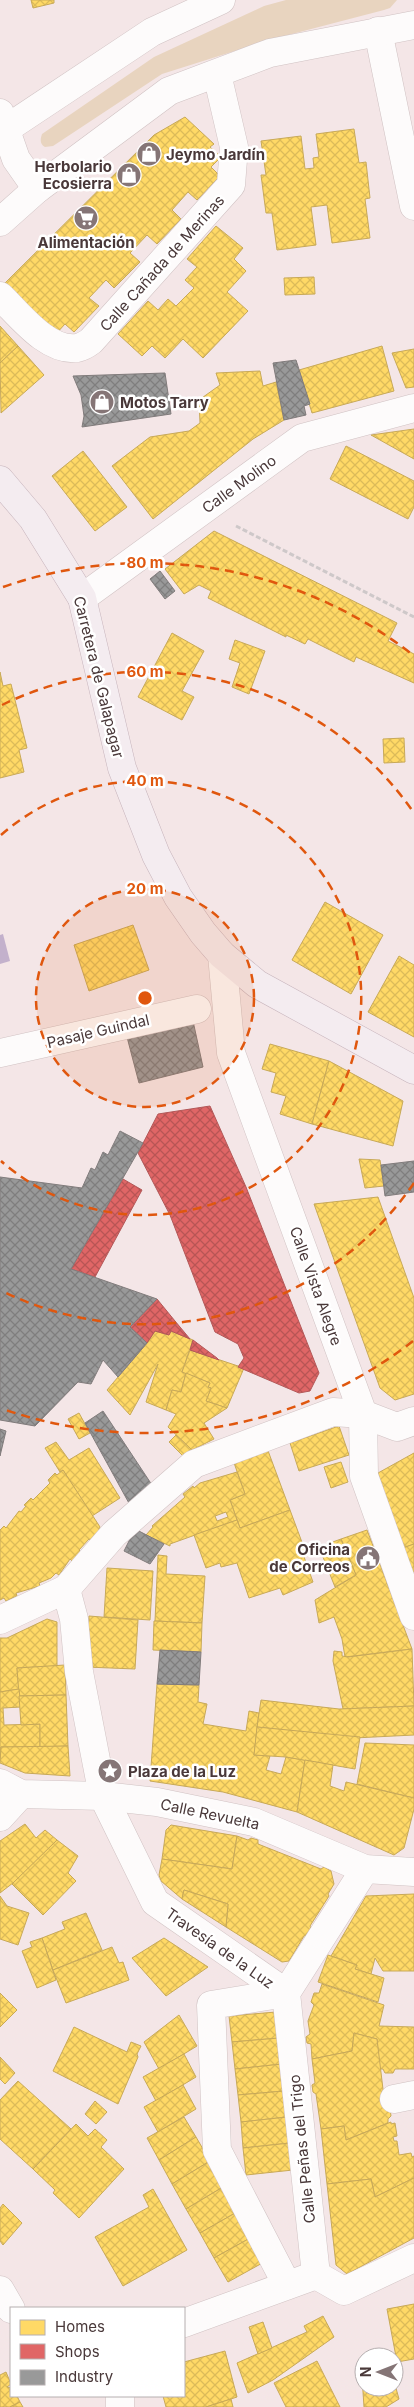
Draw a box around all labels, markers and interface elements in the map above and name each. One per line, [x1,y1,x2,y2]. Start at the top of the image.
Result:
shop icon: Jeymo Jardín [136,141,162,167]
place label: Jeymo Jardín [166,145,265,164]
place label: Herbolario Ecosierra [35,157,112,193]
shop icon: Herbolario Ecosierra [116,162,142,188]
street label: Calle Cañada de Merinas [96,191,228,335]
supermarket icon: Alimentación [73,205,99,231]
place label: Alimentación [38,233,135,252]
shop icon: Motos Tarry [89,389,115,415]
place label: Motos Tarry [120,393,209,412]
street label: Calle Molino [198,451,280,517]
text: 80 m [126,553,164,572]
street label: Carretera de Galapagar [70,594,128,760]
text: 60 m [126,662,164,681]
text: 40 m [126,771,164,790]
text: 20 m [127,879,163,898]
centre of rings [136,989,154,1007]
street label: Pasaje Guindal [45,1010,151,1052]
street label: Calle Vista Alegre [286,1224,346,1348]
place label: Oficina de Correos [269,1540,350,1576]
public building icon: Oficina de Correos [355,1545,381,1571]
place icon: Plaza de la Luz [97,1758,123,1784]
place label: Plaza de la Luz [128,1762,236,1781]
street label: Calle Revuelta [159,1794,261,1834]
street label: Travesía de la Luz [162,1904,278,1992]
street label: Calle Peñas del Trigo [285,2074,319,2224]
legend [10,2307,185,2397]
text: Homes [55,2317,105,2336]
text: Shops [55,2342,100,2361]
north arrow [354,2347,404,2397]
text: Industry [55,2367,114,2386]
text: N [357,2367,374,2377]

